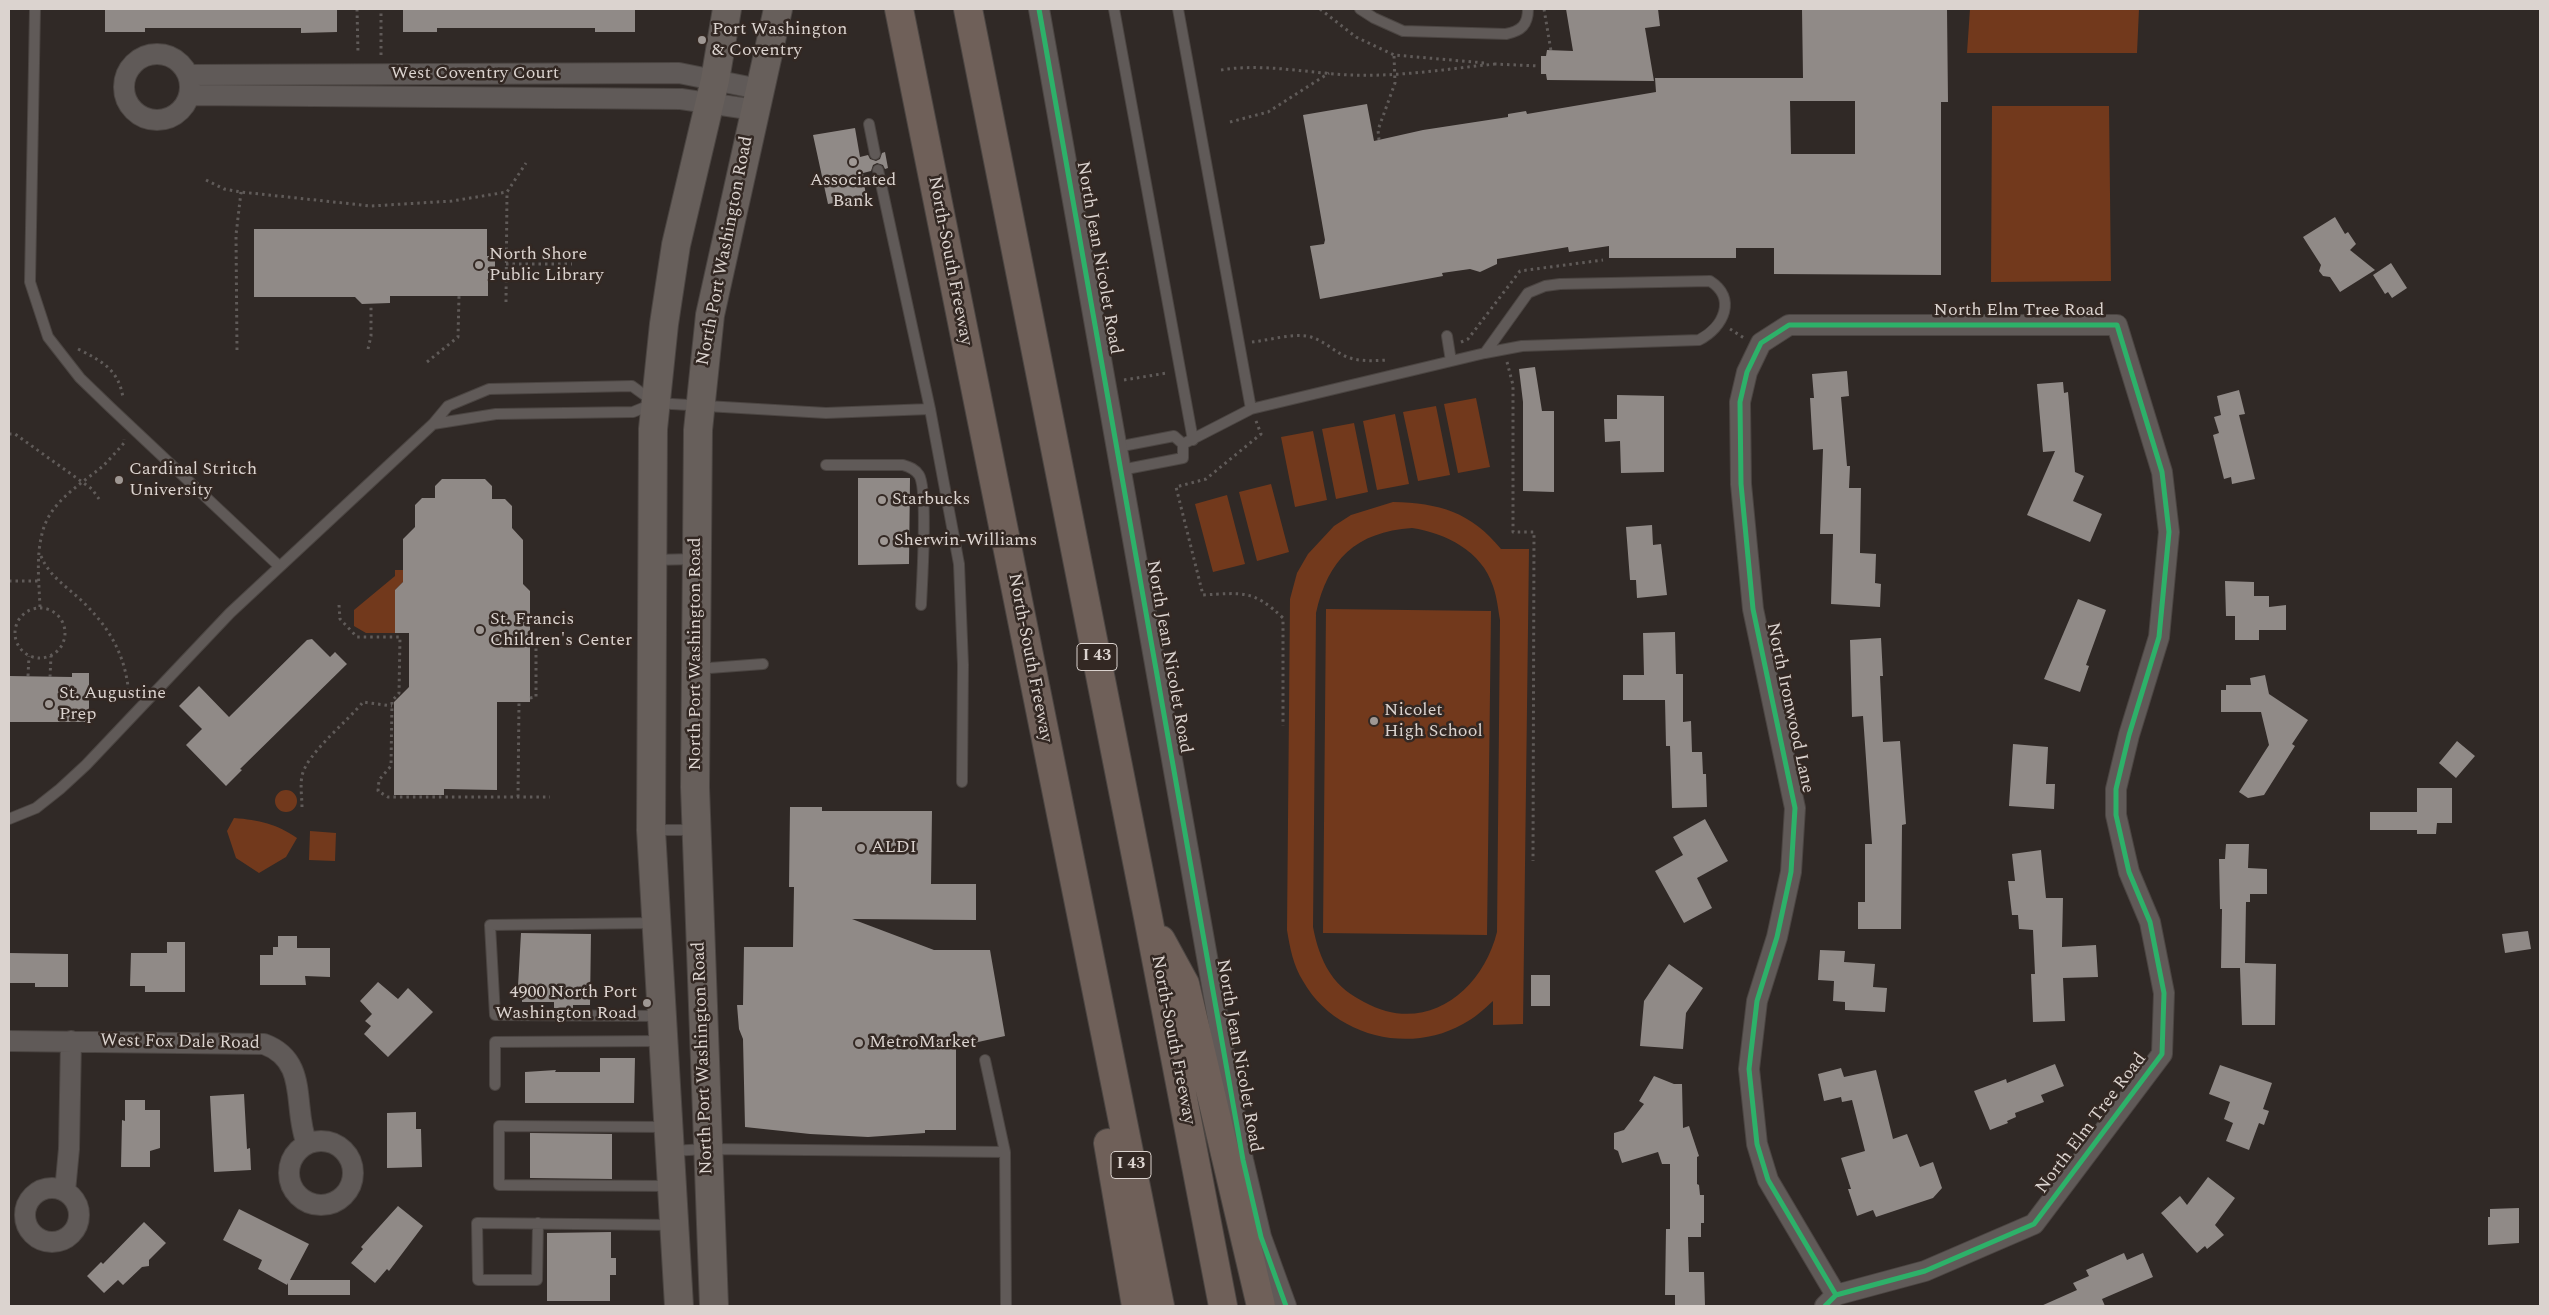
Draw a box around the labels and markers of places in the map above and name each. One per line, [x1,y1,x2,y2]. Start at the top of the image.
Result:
place label: Port Washington & Coventry [712,19,848,62]
marker: Port Washington & Coventry [696,34,708,46]
marker: Associated Bank [847,156,859,168]
place label: Associated Bank [810,170,896,212]
place label: North Shore Public Library [489,244,604,286]
marker: North Shore Public Library [473,259,485,271]
place label: Cardinal Stritch University [129,459,257,502]
marker: Cardinal Stritch University [113,474,125,486]
place label: Starbucks [892,489,970,511]
marker: Starbucks [876,494,888,506]
place label: Sherwin-Williams [894,530,1037,552]
marker: Sherwin-Williams [878,535,890,547]
place label: St. Francis Children's Center [490,609,632,652]
marker: St. Francis Children's Center [474,624,486,636]
place label: St. Augustine Prep [59,683,166,726]
marker: St. Augustine Prep [43,698,55,710]
place label: Nicolet High School [1384,700,1483,742]
marker: Nicolet High School [1368,715,1380,727]
place label: ALDI [871,837,917,859]
marker: ALDI [855,842,867,854]
place label: 4900 North Port Washington Road [495,982,637,1024]
marker: 4900 North Port Washington Road [641,997,653,1009]
place label: MetroMarket [869,1032,976,1054]
marker: MetroMarket [853,1037,865,1049]

